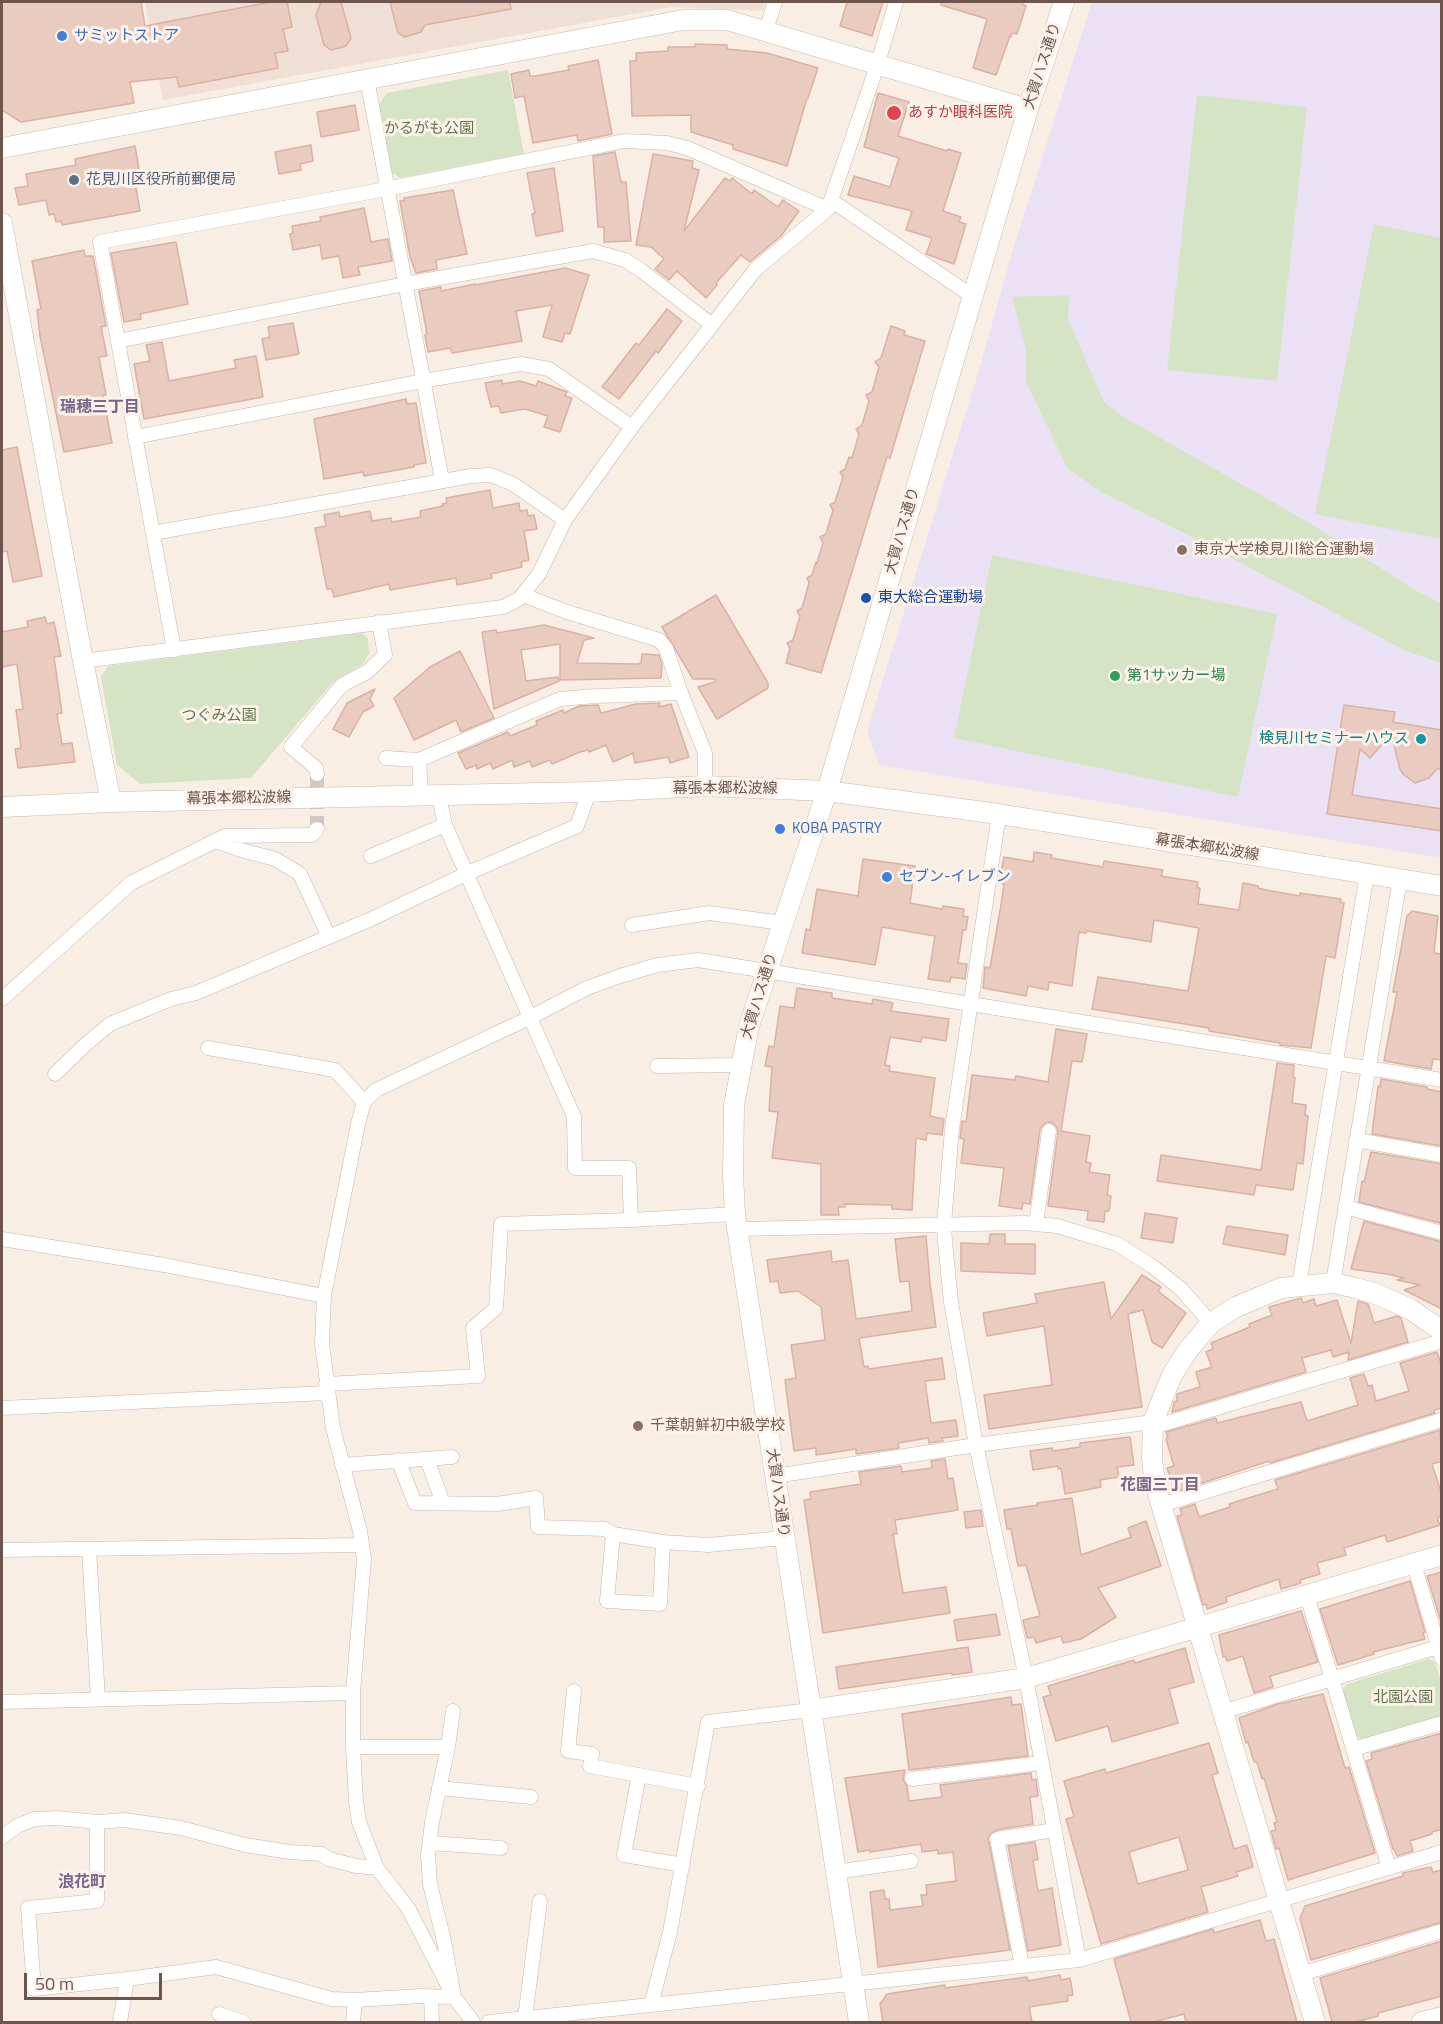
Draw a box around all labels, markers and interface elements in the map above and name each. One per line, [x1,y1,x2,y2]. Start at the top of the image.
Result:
street label: 大賀ハス通り [1021,20,1065,112]
place label: サミットストア [74,27,179,45]
marker: サミットストア [55,29,69,43]
marker: あすか眼科医院 [885,104,903,122]
place label: あすか眼科医院 [908,104,1013,122]
park label: かるがも公園 [384,120,474,138]
place label: 花見川区役所前郵便局 [86,171,236,189]
marker: 花見川区役所前郵便局 [67,173,81,187]
district label: 瑞穂三丁目 [60,398,140,418]
street label: 大賀ハス通り [882,485,924,577]
place label: 東京大学検見川総合運動場 [1194,541,1374,559]
marker: 東京大学検見川総合運動場 [1175,543,1189,557]
place label: 東大総合運動場 [878,589,983,607]
marker: 東大総合運動場 [859,591,873,605]
place label: 第1サッカー場 [1127,667,1225,685]
marker: 第1サッカー場 [1108,669,1122,683]
park label: つぐみ公園 [182,707,256,725]
place label: 検見川セミナーハウス [1259,730,1409,748]
marker: 検見川セミナーハウス [1414,732,1428,746]
street label: 幕張本郷松波線 [673,780,777,798]
street label: 幕張本郷松波線 [186,789,292,809]
place label: KOBA PASTRY [792,820,882,838]
marker: KOBA PASTRY [773,822,787,836]
street label: 幕張本郷松波線 [1154,831,1260,865]
place label: セブン-イレブン [899,868,1011,886]
marker: セブン-イレブン [880,870,894,884]
street label: 大賀ハス通り [738,950,782,1042]
place label: 千葉朝鮮初中級学校 [650,1417,785,1435]
marker: 千葉朝鮮初中級学校 [631,1419,645,1433]
street label: 大賀ハス通り [762,1447,792,1539]
district label: 花園三丁目 [1120,1476,1200,1496]
park label: 北園公園 [1373,1689,1433,1707]
district label: 浪花町 [58,1873,106,1893]
scale bar [27,1961,165,1999]
text: 50 m [35,1970,74,1997]

